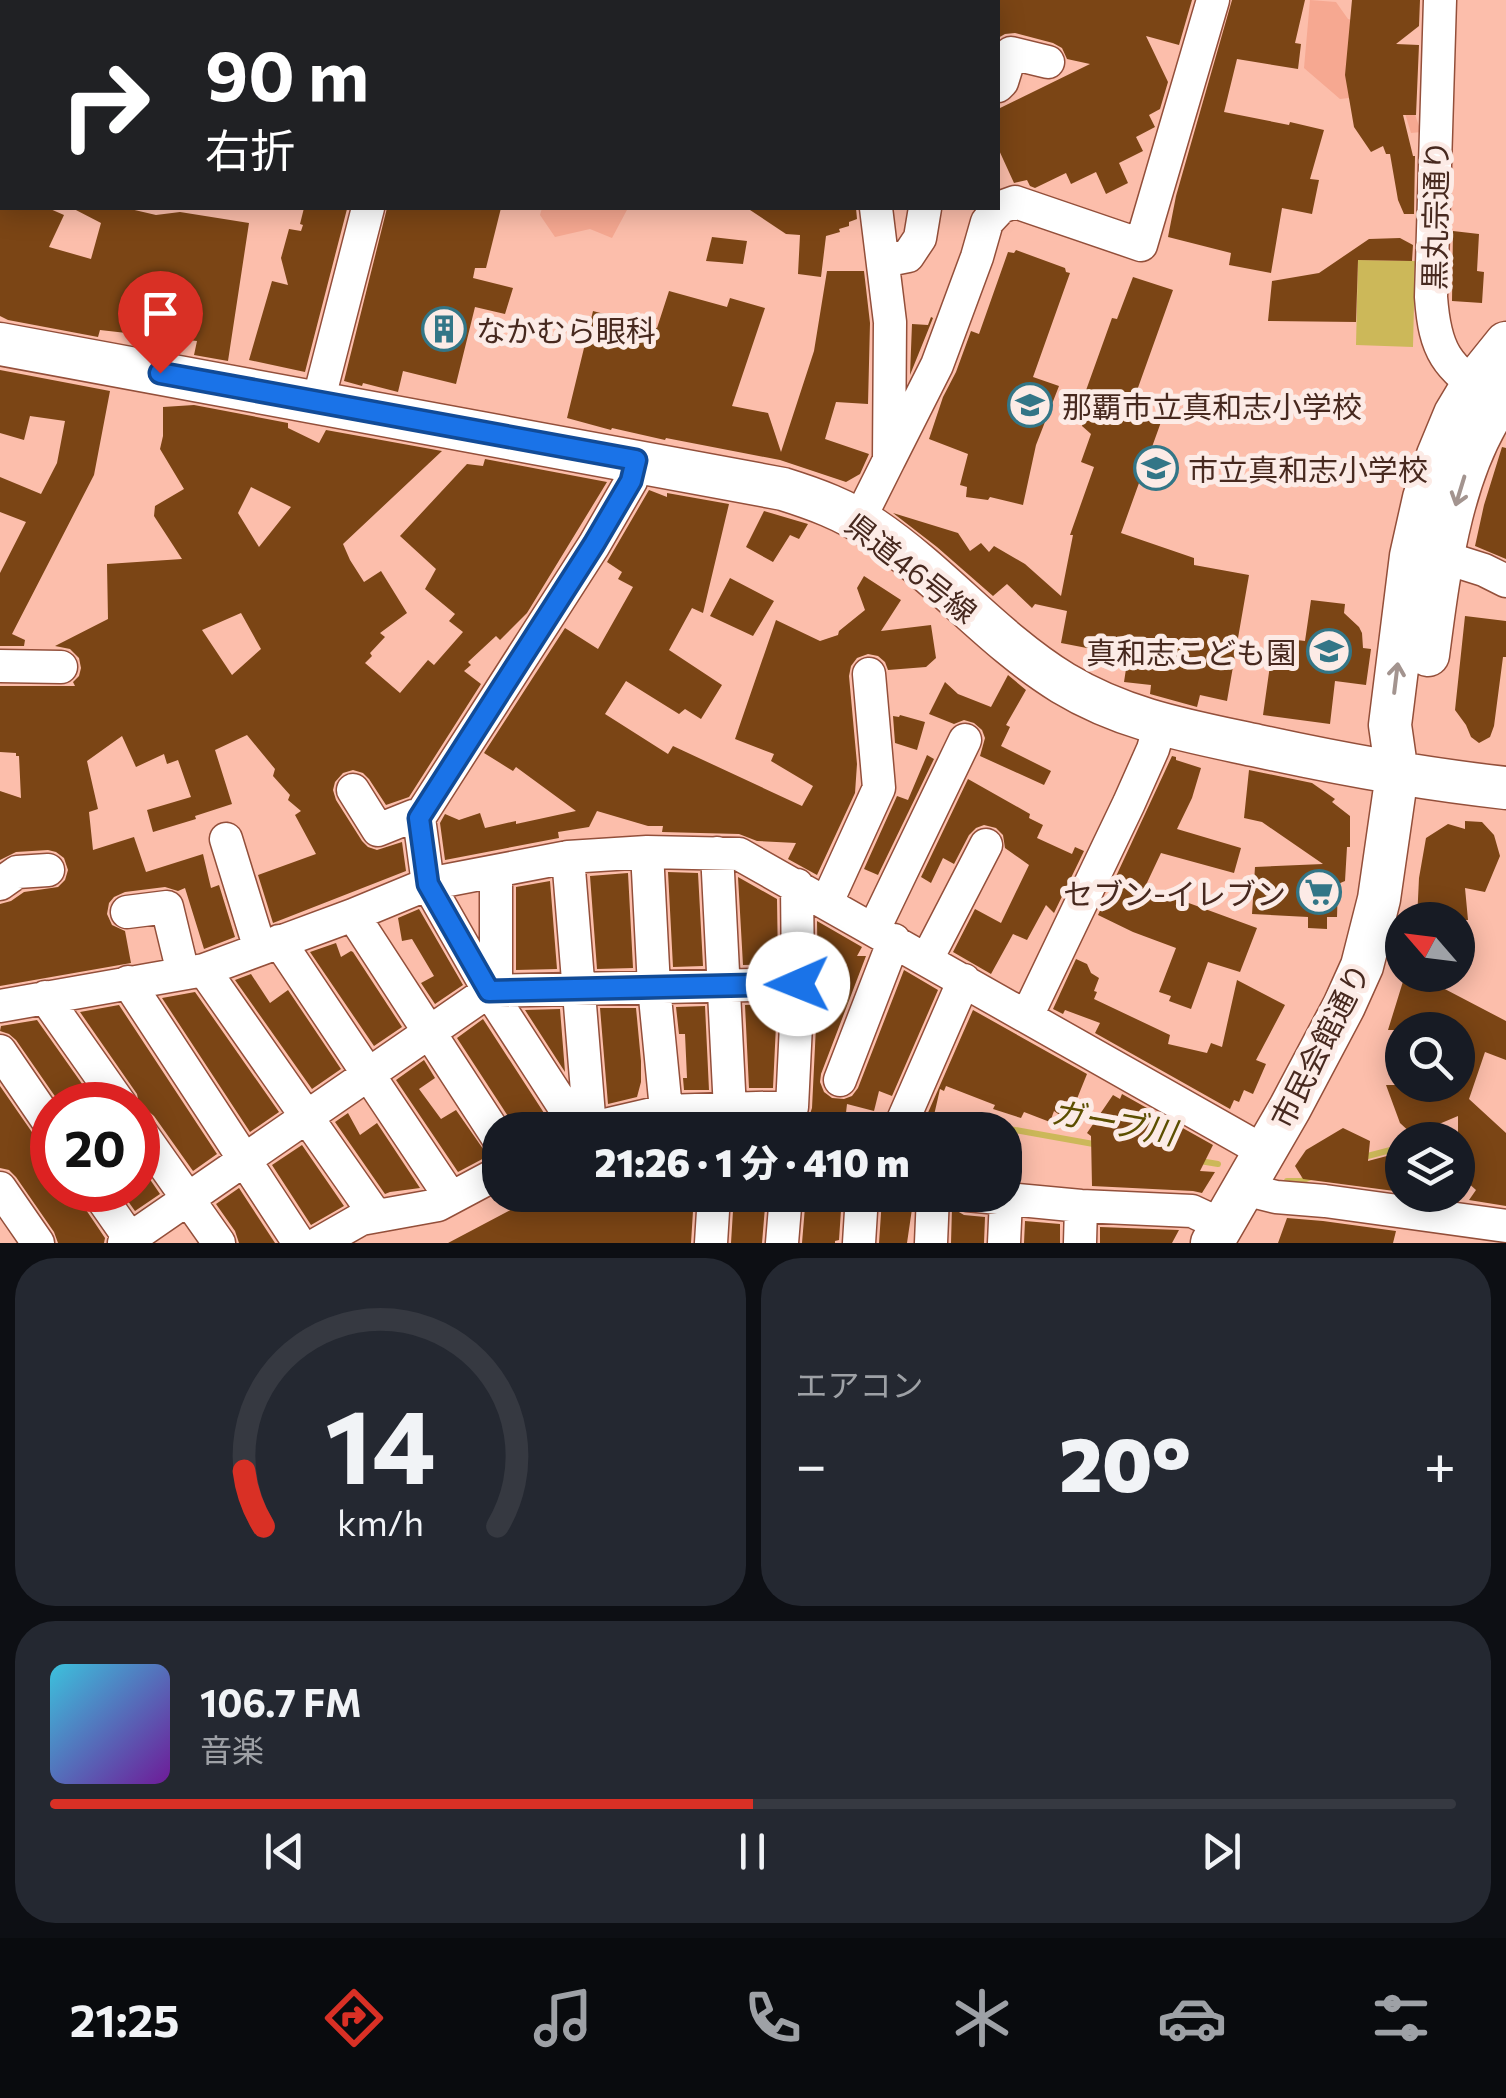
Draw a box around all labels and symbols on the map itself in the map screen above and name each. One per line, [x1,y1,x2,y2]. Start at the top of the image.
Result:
street label: 黒丸宗通り [1414,140,1454,290]
pin [118,271,203,374]
building icon: なかむら眼科 [421,306,467,352]
place label: なかむら眼科 [476,311,656,348]
school or university icon: 那覇市立真和志小学校 [1007,382,1053,428]
place label: 那覇市立真和志小学校 [1062,387,1362,424]
school or university icon: 市立真和志小学校 [1133,445,1179,491]
place label: 市立真和志小学校 [1188,450,1428,487]
one-way arrow [1450,475,1468,506]
street label: 県道46号線 [839,504,985,630]
school or university icon: 真和志こども園 [1306,628,1352,674]
place label: 真和志こども園 [1086,633,1296,670]
one-way arrow [1387,662,1406,694]
supermarket icon: セブン-イレブン [1296,869,1342,915]
place label: セブン-イレブン [1063,874,1286,911]
north arrow [1385,902,1475,992]
position arrow [746,932,850,1036]
street label: 市民会館通り [1262,956,1376,1134]
speed limit sign: 20 [30,1082,160,1212]
water label: ガーブ川 [1048,1090,1183,1152]

